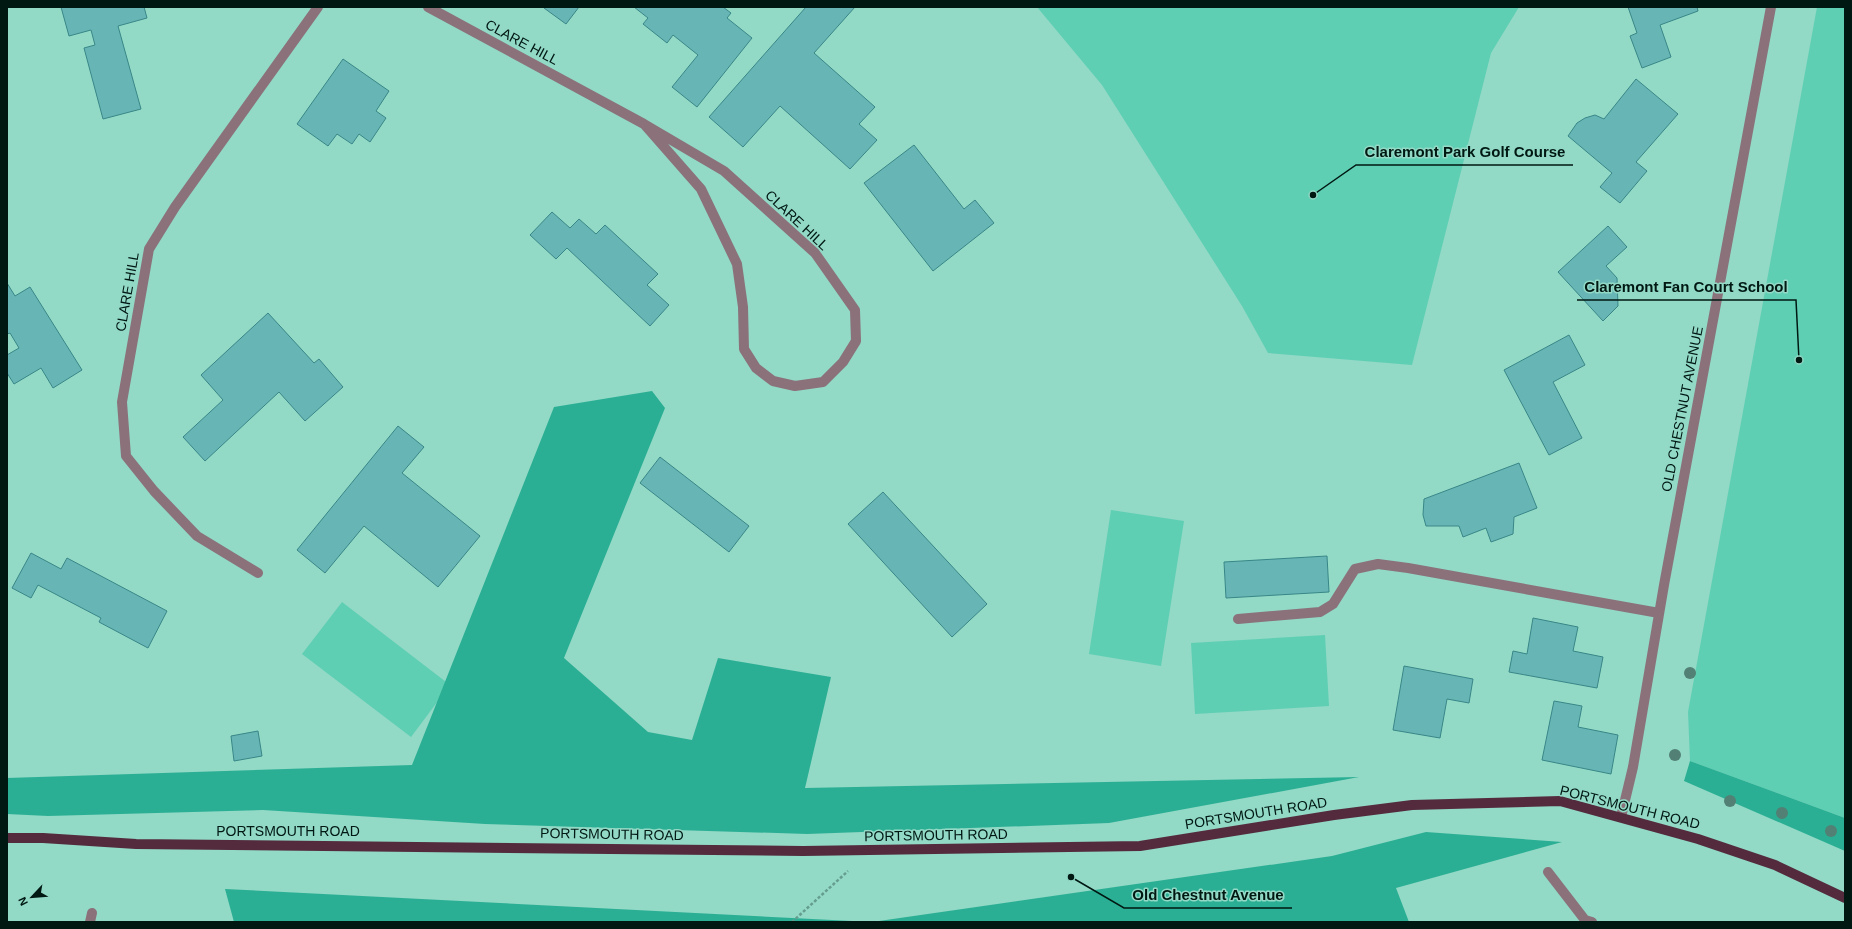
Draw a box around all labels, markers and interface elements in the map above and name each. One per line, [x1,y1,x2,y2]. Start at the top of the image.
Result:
street label: CLARE HILL [483,16,561,68]
callout: Claremont Park Golf Course [1356,138,1573,165]
text: Claremont Park Golf Course [1365,143,1565,160]
street label: CLARE HILL [762,187,832,253]
street label: CLARE HILL [112,251,142,333]
callout: Claremont Fan Court School [1577,273,1796,300]
text: Claremont Fan Court School [1584,278,1788,295]
street label: OLD CHESTNUT AVENUE [1658,325,1706,493]
street label: PORTSMOUTH ROAD [1558,782,1702,832]
street label: PORTSMOUTH ROAD [1184,794,1328,832]
street label: PORTSMOUTH ROAD [216,823,360,839]
street label: PORTSMOUTH ROAD [540,825,684,843]
street label: PORTSMOUTH ROAD [864,826,1008,844]
north arrow [12,877,52,917]
callout: Old Chestnut Avenue [1124,881,1292,908]
text: Old Chestnut Avenue [1132,886,1284,903]
text: N [16,895,30,908]

